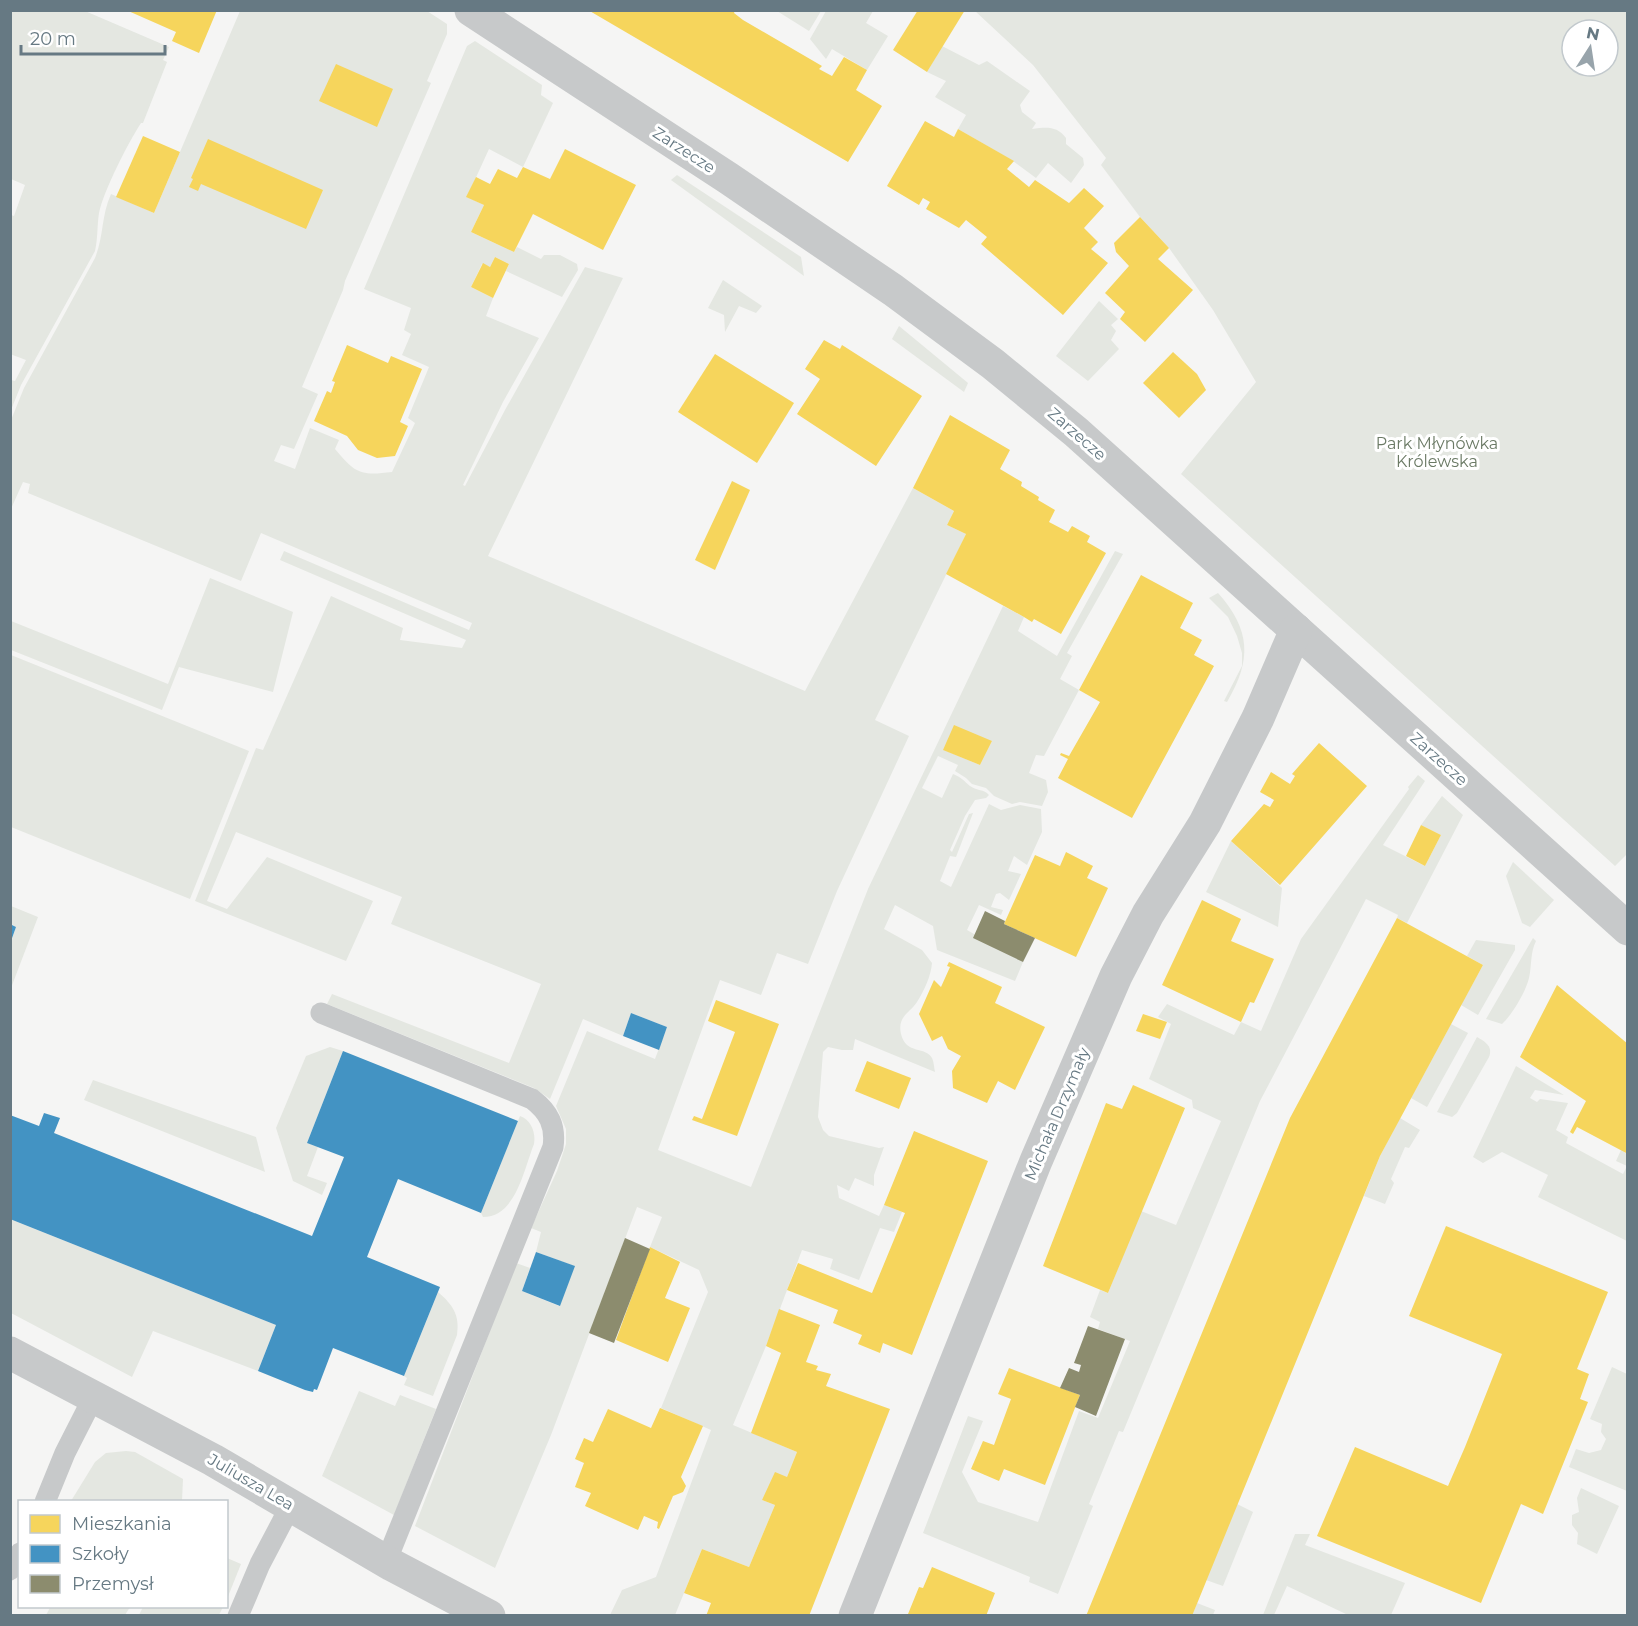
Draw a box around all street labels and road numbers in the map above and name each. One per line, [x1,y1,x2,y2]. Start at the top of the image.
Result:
street label: Zarzecze [649,123,719,177]
street label: Zarzecze [1044,404,1110,464]
street label: Zarzecze [1406,728,1472,790]
street label: Michała Drzymały [1020,1044,1094,1183]
street label: Juliusza Lea [204,1449,297,1514]

